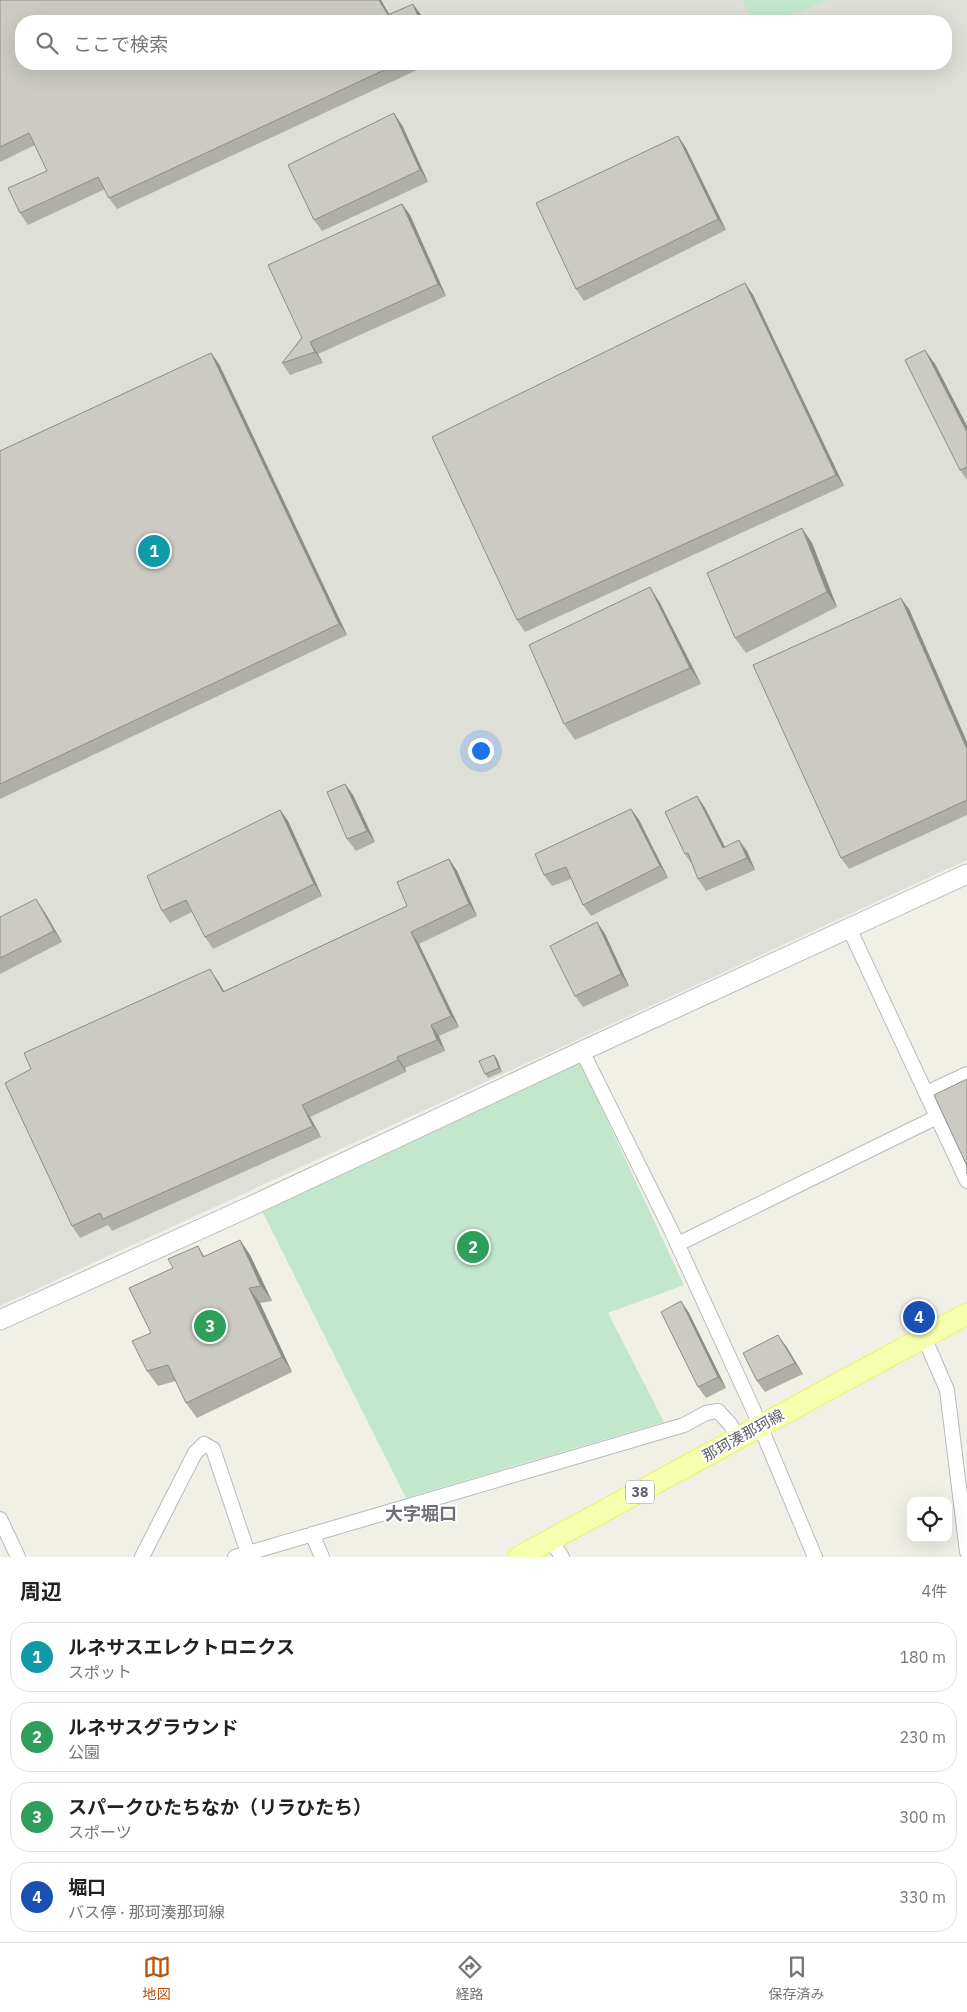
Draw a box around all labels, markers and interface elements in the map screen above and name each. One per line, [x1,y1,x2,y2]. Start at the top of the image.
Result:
search box [15,15,952,70]
icon: search [33,29,61,57]
text: ここで検索 [73,32,168,56]
pin: 1 [138,532,170,570]
your location [468,738,494,764]
pin: 2 [457,1228,489,1266]
pin: 4 [903,1298,935,1336]
pin: 3 [194,1307,226,1345]
street label: 那珂湊那珂線 [699,1405,787,1465]
road number: 38 [626,1480,654,1504]
map controls [907,1497,952,1542]
button: locate [907,1497,952,1542]
district label: 大字堀口 [385,1502,457,1525]
text: 周辺 [20,1577,62,1605]
text: 4件 [921,1581,947,1601]
text: ルネサスエレクトロニクス [68,1635,295,1659]
text: 1 [32,1647,42,1667]
text: 180 m [899,1647,946,1667]
text: スポット [68,1662,132,1682]
text: ルネサスグラウンド [68,1715,239,1739]
text: 2 [32,1727,42,1747]
text: 230 m [899,1727,946,1747]
text: 公園 [68,1742,100,1762]
text: スパークひたちなか（リラひたち） [68,1795,372,1819]
text: 3 [32,1807,42,1827]
text: 300 m [899,1807,946,1827]
text: スポーツ [68,1822,132,1842]
text: 堀口 [68,1875,106,1899]
text: 4 [32,1887,42,1907]
text: 330 m [899,1887,946,1907]
text: バス停 · 那珂湊那珂線 [68,1902,225,1922]
tab: 地図 [143,1953,171,2003]
tab: 経路 [456,1953,484,2003]
tab: 保存済み [769,1953,825,2003]

